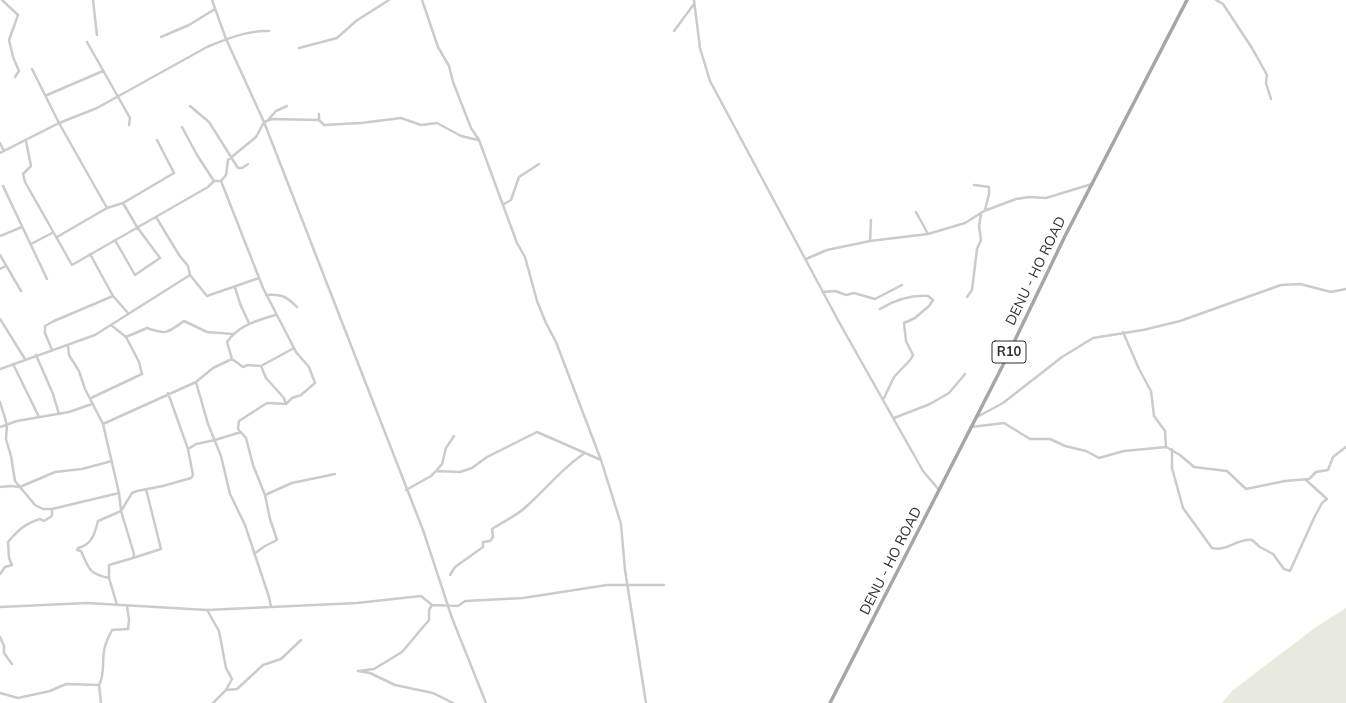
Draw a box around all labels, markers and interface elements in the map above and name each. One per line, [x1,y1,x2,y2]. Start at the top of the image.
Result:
street label: DENU - HO ROAD [1002,214,1070,328]
road number: R10 [992,341,1026,363]
street label: DENU - HO ROAD [857,504,925,618]

